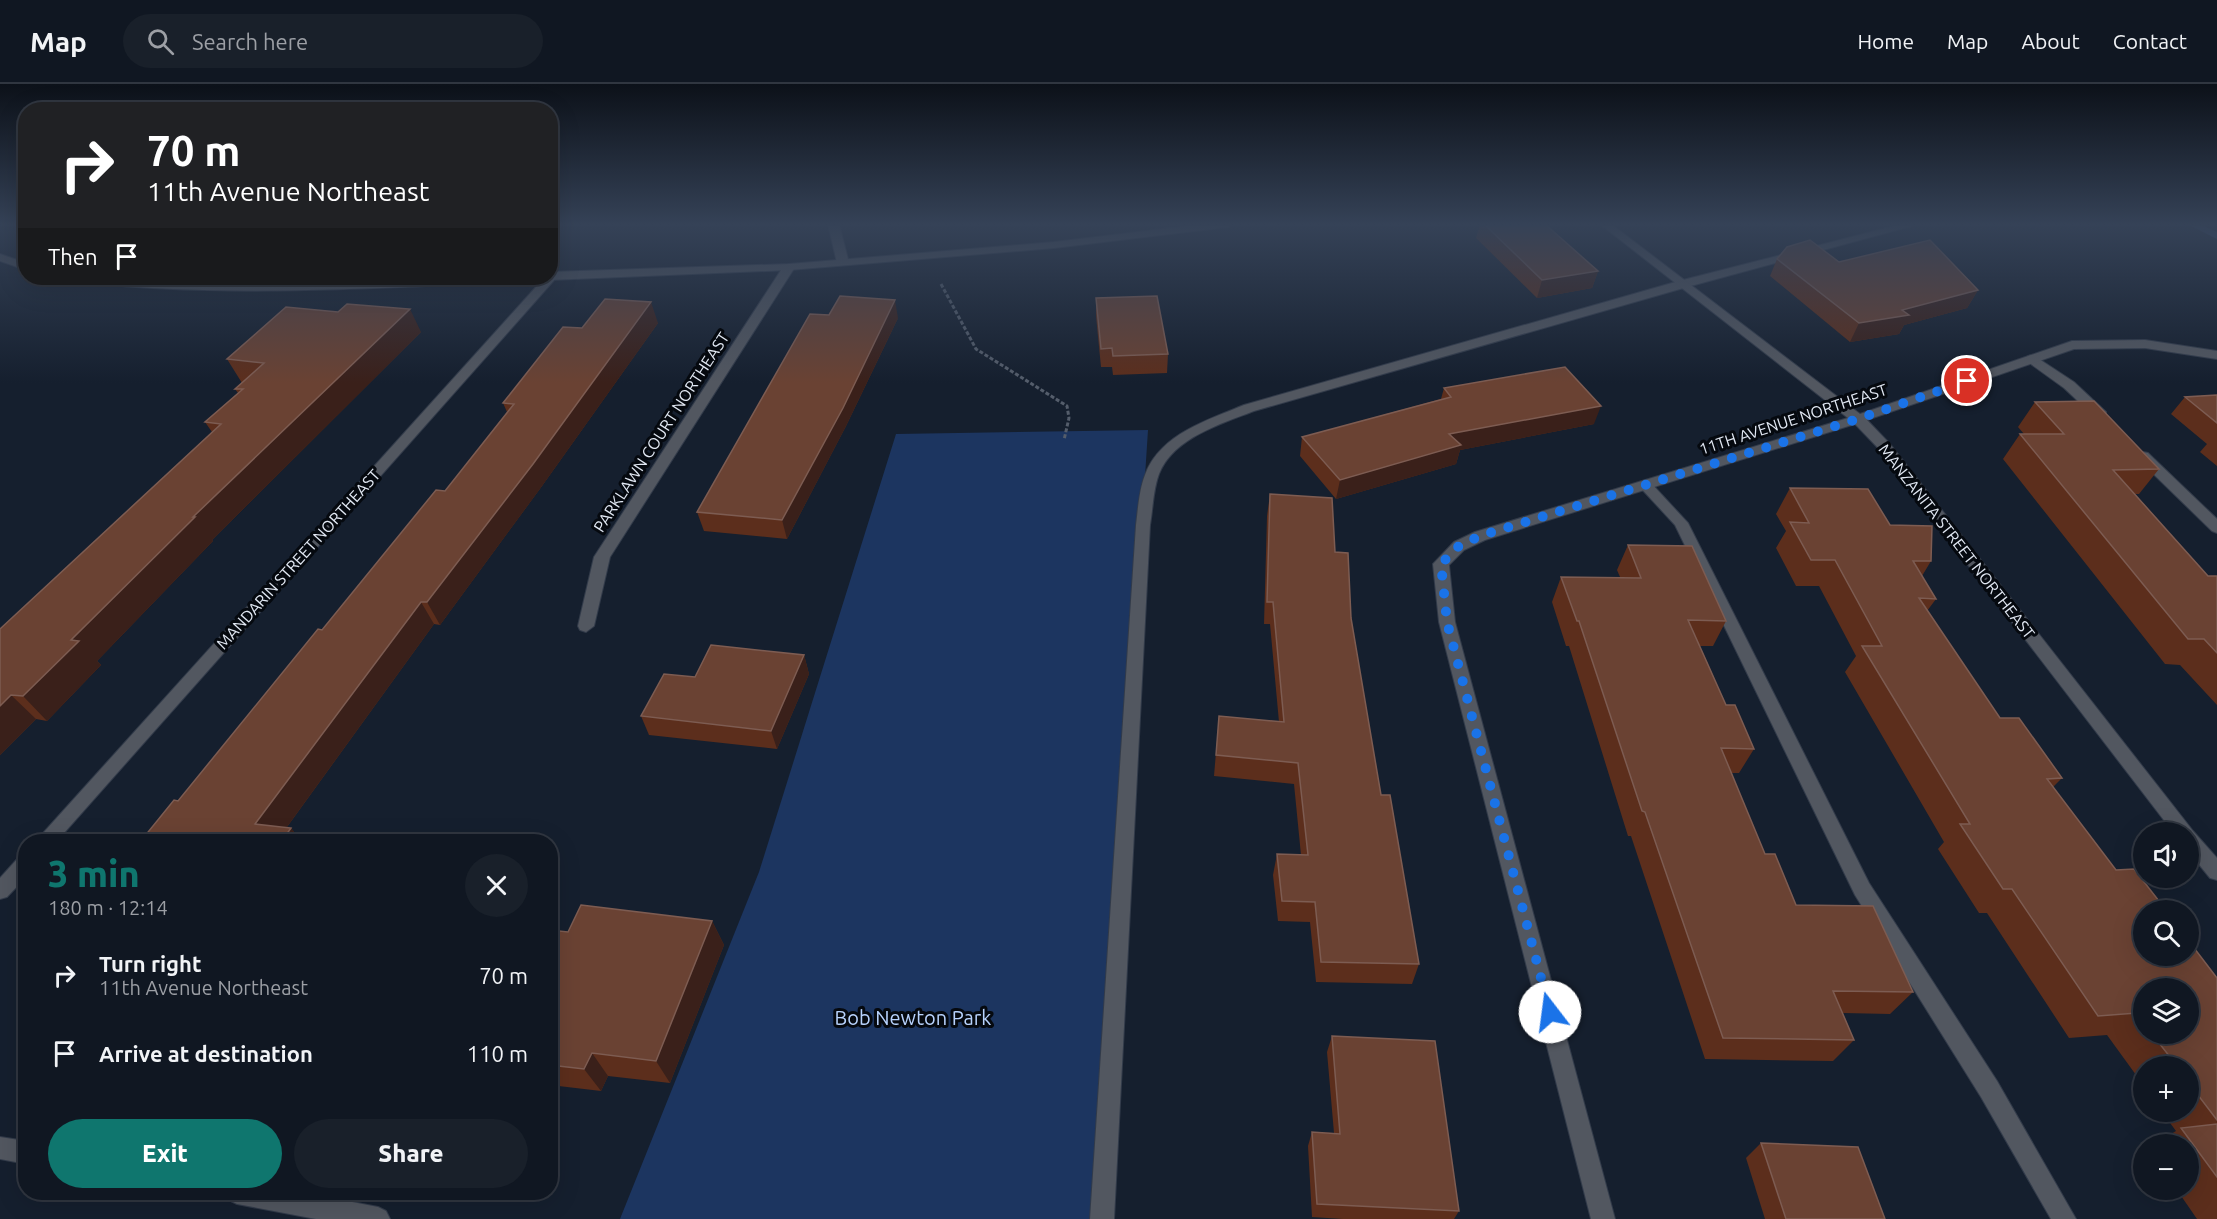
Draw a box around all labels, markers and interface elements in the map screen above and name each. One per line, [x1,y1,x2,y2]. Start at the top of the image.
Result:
search box [123,14,543,68]
icon: search [144,25,177,58]
text: Map [30,26,87,57]
text: Search here [192,29,308,54]
text: Home [1857,29,1914,53]
text: Map [1947,29,1988,53]
text: About [2021,29,2080,53]
text: Contact [2113,29,2187,53]
icon: right [48,126,126,204]
text: 70 m [147,127,241,174]
text: 11th Avenue Northeast [147,176,429,206]
icon: arrive [110,240,143,273]
text: Then [48,244,98,269]
street label: PARKLAWN COURT NORTHEAST [590,329,732,535]
pin [1941,355,1992,406]
icon: arrive [1950,364,1983,397]
street label: 11TH AVENUE NORTHEAST [1697,380,1889,458]
street label: MANZANITA STREET NORTHEAST [1875,440,2039,642]
street label: MANDARIN STREET NORTHEAST [213,466,383,652]
map controls [2133,822,2199,1200]
button: sound [2133,822,2199,888]
text: 3 min [48,853,140,894]
button: close [465,854,528,917]
text: 180 m · 12:14 [48,896,168,919]
button: search [2133,900,2199,966]
text: Turn right [99,951,201,976]
icon: right [48,959,81,992]
text: 70 m [479,963,528,988]
text: 11th Avenue Northeast [99,976,308,999]
button: layers [2133,978,2199,1044]
position arrow [1518,980,1582,1044]
park label: Bob Newton Park [835,1006,991,1029]
icon: arrive [48,1037,81,1070]
text: Arrive at destination [99,1041,313,1066]
text: 110 m [467,1041,528,1066]
button: + [2133,1056,2199,1122]
button: Exit [48,1119,282,1188]
button: Share [294,1119,528,1188]
button: − [2133,1134,2199,1200]

